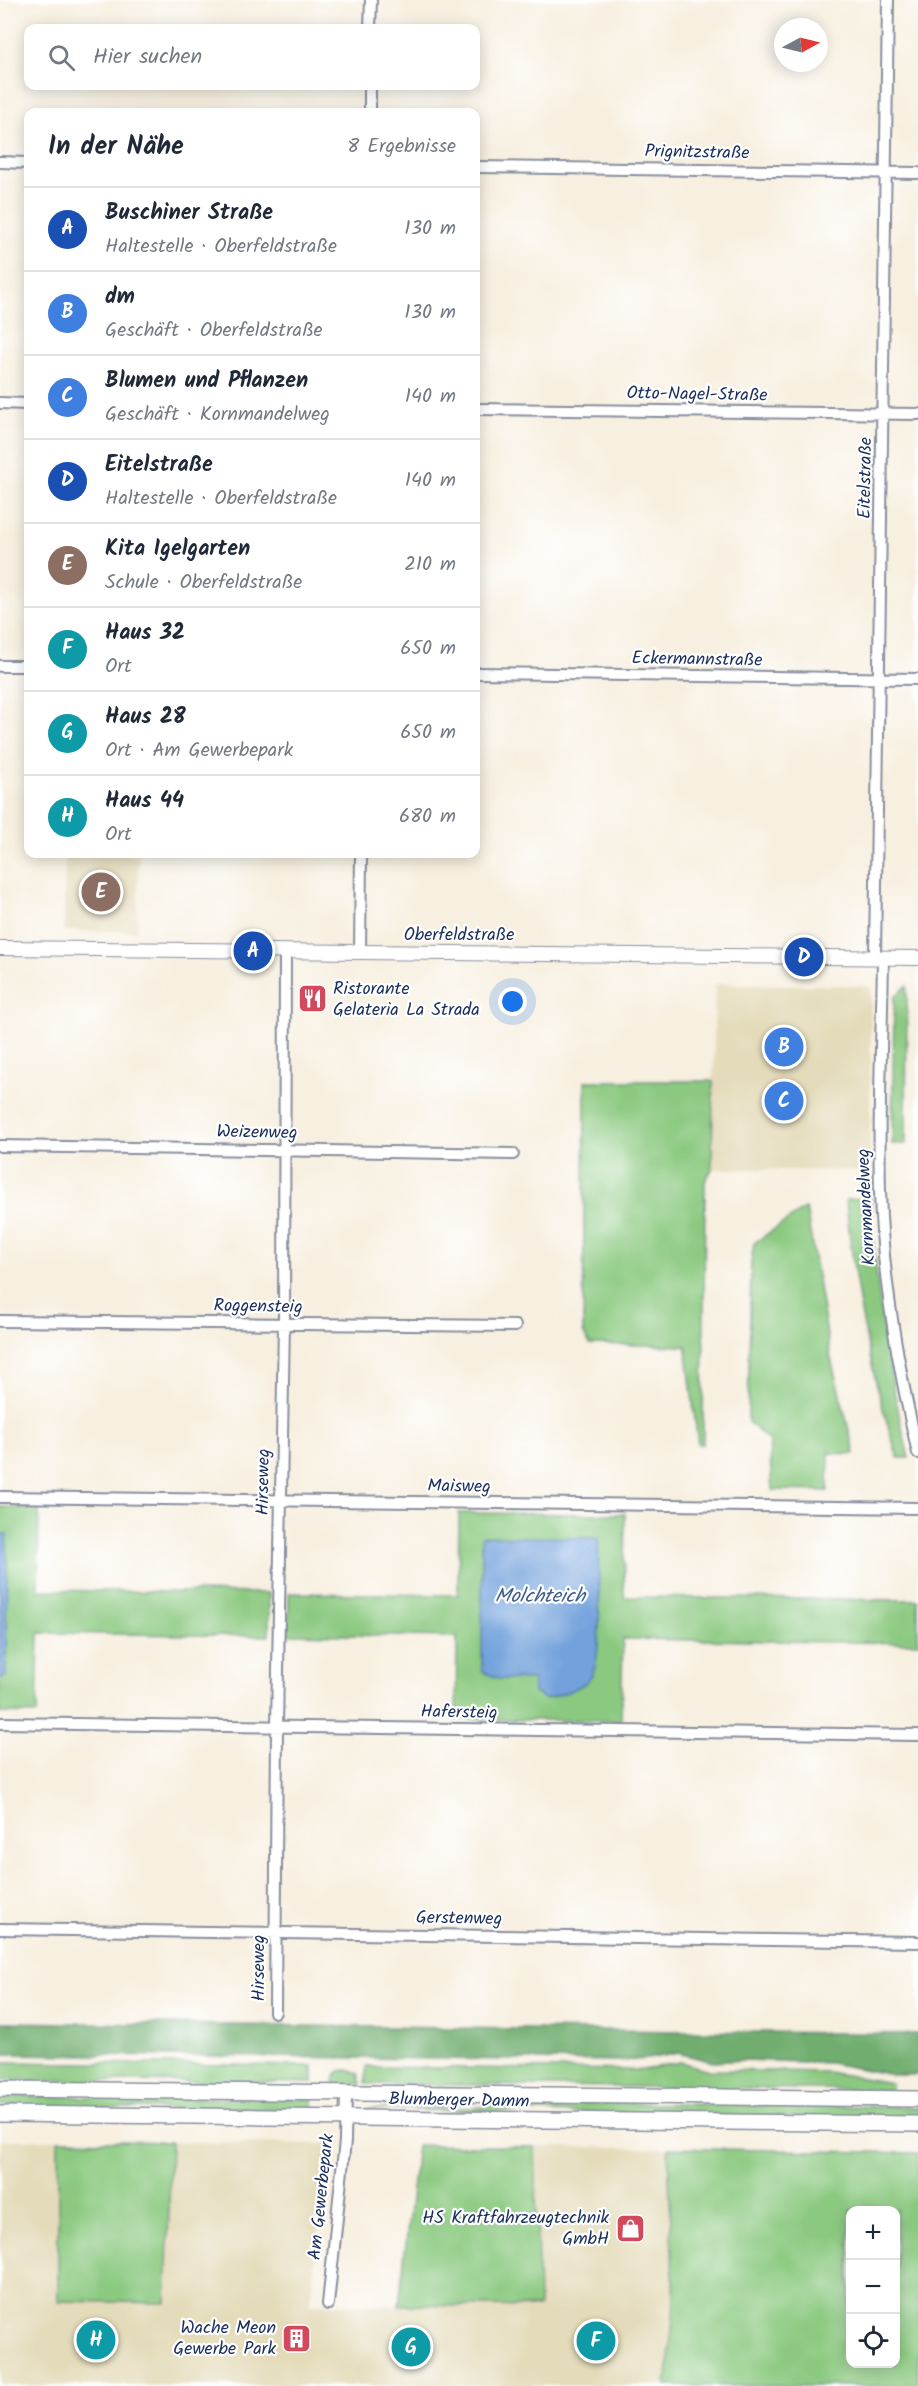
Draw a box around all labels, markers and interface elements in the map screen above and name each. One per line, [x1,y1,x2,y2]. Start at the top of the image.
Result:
north arrow [774,18,828,72]
search box [24,24,480,90]
text: Hier suchen [93,40,202,75]
icon: search [45,41,78,74]
text: In der Nähe [48,126,184,168]
text: 8 Ergebnisse [347,131,456,163]
street label: Prignitzstraße [644,138,750,168]
text: Buschiner Straße [105,196,273,231]
text: A [61,213,74,245]
text: 130 m [404,213,456,245]
text: Haltestelle · Oberfeldstraße [105,231,337,263]
text: dm [105,280,135,315]
text: B [61,297,74,329]
text: 130 m [404,297,456,329]
text: Geschäft · Oberfeldstraße [105,315,323,347]
text: Blumen und Pflanzen [105,364,308,399]
street label: Otto-Nagel-Straße [626,379,768,411]
text: C [61,381,74,413]
text: 140 m [405,381,456,413]
text: Geschäft · Kornmandelweg [105,399,330,431]
street label: Eitelstraße [851,437,881,519]
text: Eitelstraße [105,448,213,483]
text: D [61,465,74,497]
text: 140 m [405,465,456,497]
text: Haltestelle · Oberfeldstraße [105,483,337,515]
text: Kita Igelgarten [105,532,250,567]
text: E [62,549,73,581]
text: 210 m [404,549,456,581]
text: Schule · Oberfeldstraße [105,567,302,599]
text: Haus 32 [105,616,185,651]
text: F [62,633,73,665]
text: 650 m [400,633,456,665]
street label: Eckermannstraße [631,644,763,676]
text: Ort [105,651,132,683]
text: Haus 28 [105,700,186,735]
text: G [62,717,73,749]
text: 650 m [400,717,456,749]
text: Ort · Am Gewerbepark [105,735,293,767]
text: Haus 44 [105,784,184,819]
text: H [61,801,74,833]
text: 680 m [399,801,456,833]
text: Ort [105,819,132,851]
pin: E [82,870,120,914]
street label: Oberfeldstraße [404,921,514,950]
pin: A [234,928,272,974]
pin: D [784,934,824,980]
place label: Ristorante Gelateria La Strada [333,975,480,1025]
restaurant icon: Ristorante Gelateria La Strada [296,983,328,1015]
your location [498,987,527,1016]
pin: B [764,1024,804,1070]
pin: C [764,1078,804,1124]
street label: Weizenweg [216,1118,298,1148]
street label: Kornmandelweg [849,1148,885,1266]
street label: Roggensteig [213,1292,303,1322]
street label: Hirseweg [249,1448,279,1516]
street label: Maisweg [427,1472,491,1502]
water label: Molchteich [495,1581,588,1613]
street label: Hafersteig [420,1698,498,1728]
street label: Gerstenweg [416,1904,502,1934]
street label: Hirseweg [245,1935,274,2001]
street label: Blumberger Damm [388,2085,530,2117]
street label: Am Gewerbepark [301,2132,343,2262]
place label: HS Kraftfahrzeugtechnik GmbH [422,2204,610,2254]
map controls [846,2206,900,2368]
button: + [846,2206,900,2260]
shop icon: HS Kraftfahrzeugtechnik GmbH [614,2212,646,2244]
button: − [846,2260,900,2314]
place label: Wache Meon Gewerbe Park [173,2314,277,2364]
button: locate [846,2314,900,2368]
pin: H [76,2318,116,2362]
pin: F [576,2318,616,2364]
building icon: Wache Meon Gewerbe Park [281,2322,313,2354]
pin: G [392,2324,430,2370]

